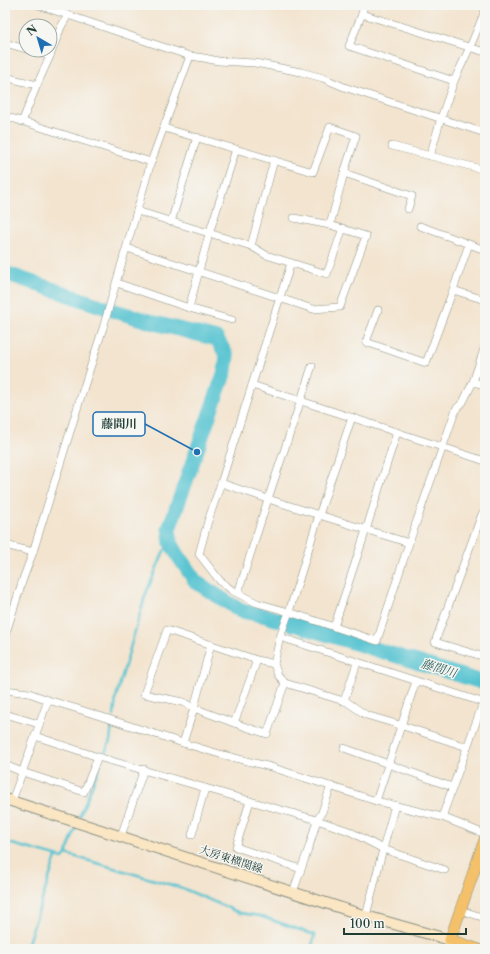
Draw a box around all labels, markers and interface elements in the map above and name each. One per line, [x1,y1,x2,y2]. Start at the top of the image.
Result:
north arrow [18,18,58,58]
text: N [24,21,40,39]
callout: 藤間川 [93,412,145,436]
text: 藤間川 [101,416,137,431]
water label: 藤間川 [420,656,460,681]
street label: 大房東横関線 [197,842,265,876]
scale bar [344,910,466,936]
text: 100 m [350,916,385,931]

